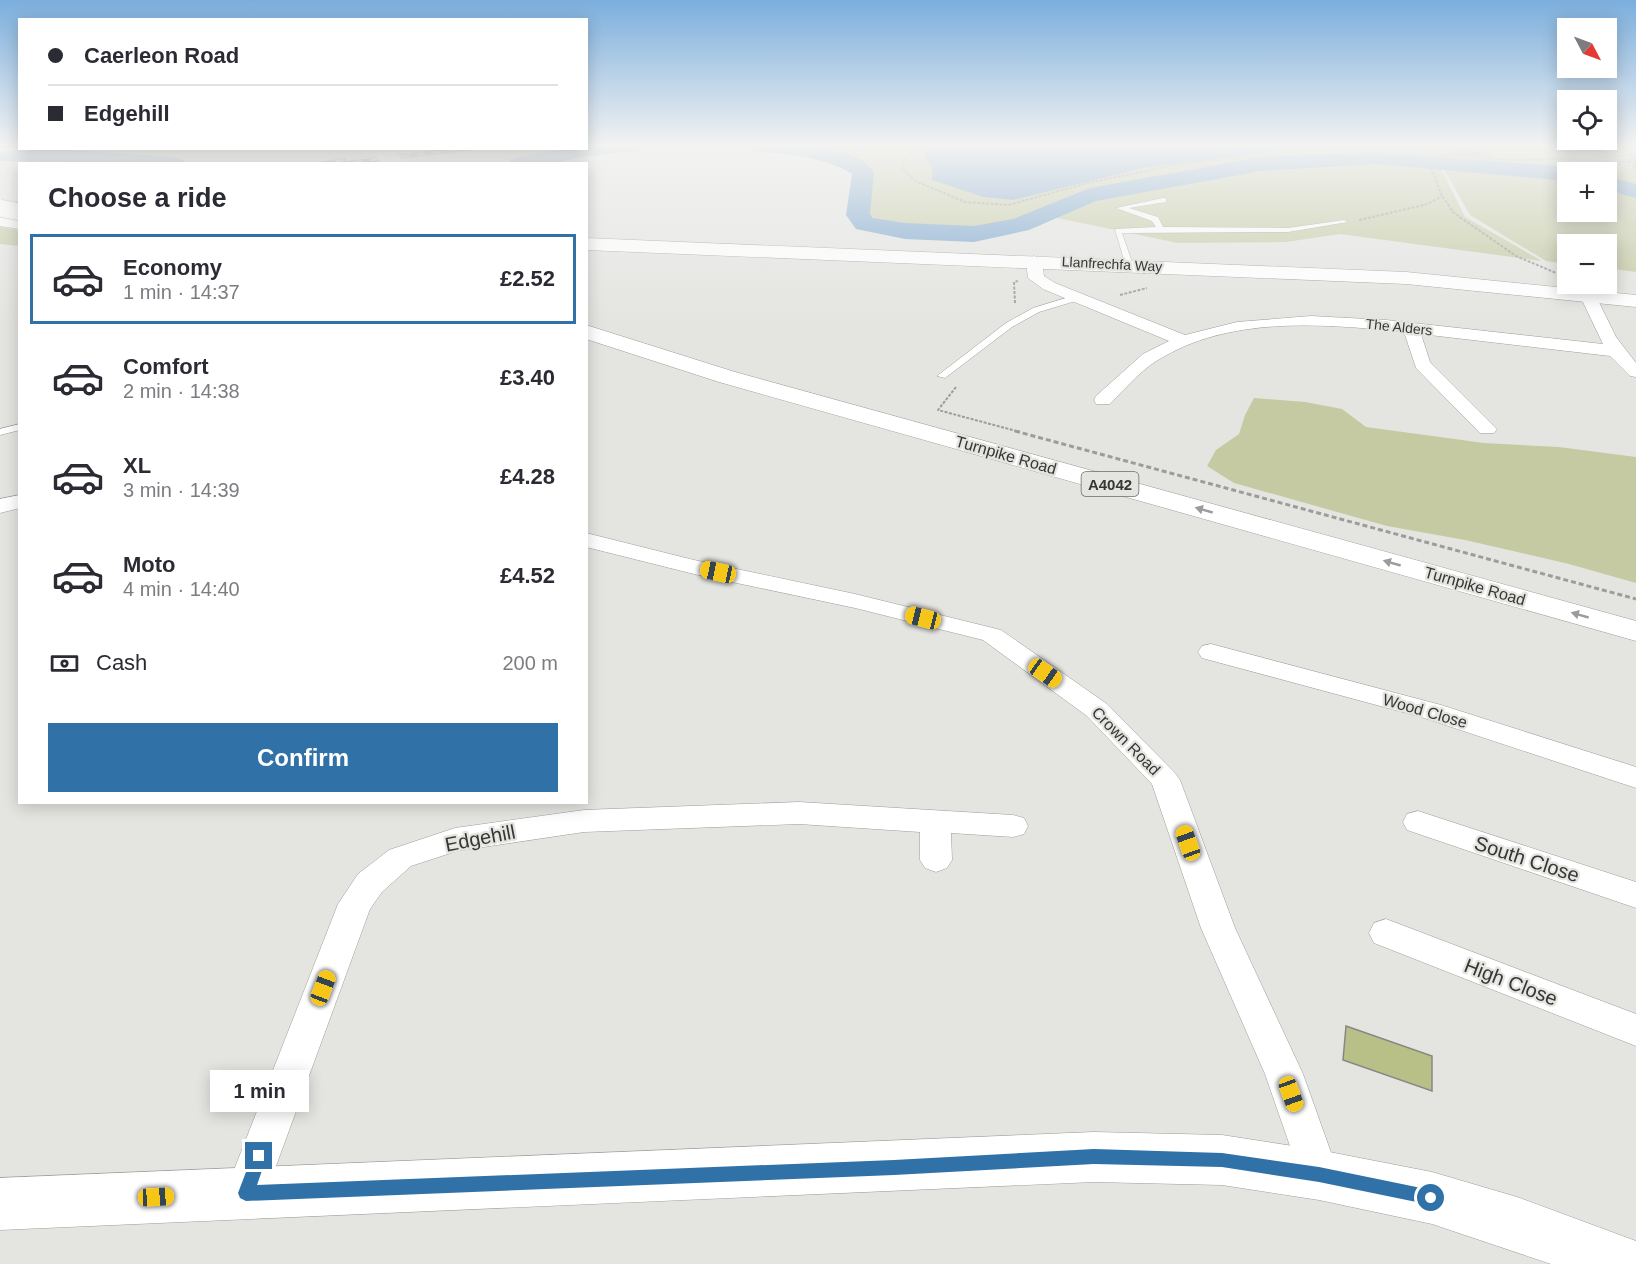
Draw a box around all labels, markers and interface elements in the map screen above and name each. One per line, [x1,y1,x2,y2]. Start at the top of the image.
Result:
north arrow [1557,18,1617,78]
map controls [1557,18,1617,294]
text: Caerleon Road [84,43,239,68]
button: locate [1557,90,1617,150]
text: Edgehill [84,101,170,126]
button: + [1557,162,1617,222]
text: Choose a ride [48,183,227,213]
button: − [1557,234,1617,294]
icon: car [51,252,105,306]
street label: Llanfrechfa Way [1061,253,1163,275]
text: Economy [123,255,222,280]
text: £2.52 [500,266,555,291]
text: 1 min · 14:37 [123,281,240,303]
street label: The Alders [1365,316,1433,338]
icon: car [51,351,105,405]
text: Comfort [123,354,209,379]
text: £3.40 [500,365,555,390]
text: 2 min · 14:38 [123,380,240,402]
street label: Turnpike Road [953,432,1059,478]
icon: car [51,450,105,504]
text: XL [123,453,151,478]
text: £4.28 [500,464,555,489]
road number: A4042 [1082,472,1138,496]
text: 3 min · 14:39 [123,479,240,501]
one-way arrow [1195,505,1213,514]
icon: car [51,549,105,603]
text: Moto [123,552,176,577]
one-way arrow [1383,557,1401,567]
car [699,559,737,585]
text: £4.52 [500,563,555,588]
street label: Turnpike Road [1422,563,1528,609]
text: 4 min · 14:40 [123,578,240,600]
car [903,605,943,631]
one-way arrow [1571,610,1589,619]
icon: cash [48,647,81,680]
text: Cash [96,650,147,675]
text: 200 m [502,652,558,674]
car [1025,655,1065,691]
street label: Wood Close [1381,691,1469,731]
street label: Crown Road [1089,704,1163,778]
button: Confirm [48,723,558,792]
street label: Edgehill [443,820,517,856]
car [1173,823,1203,863]
street label: South Close [1472,832,1582,886]
street label: High Close [1461,954,1561,1010]
car [308,968,338,1008]
callout: 1 min [210,1069,308,1111]
car [1276,1074,1306,1114]
text: 1 min [233,1080,286,1102]
route end [245,1142,272,1169]
route start [1417,1184,1444,1211]
car [138,1187,174,1207]

